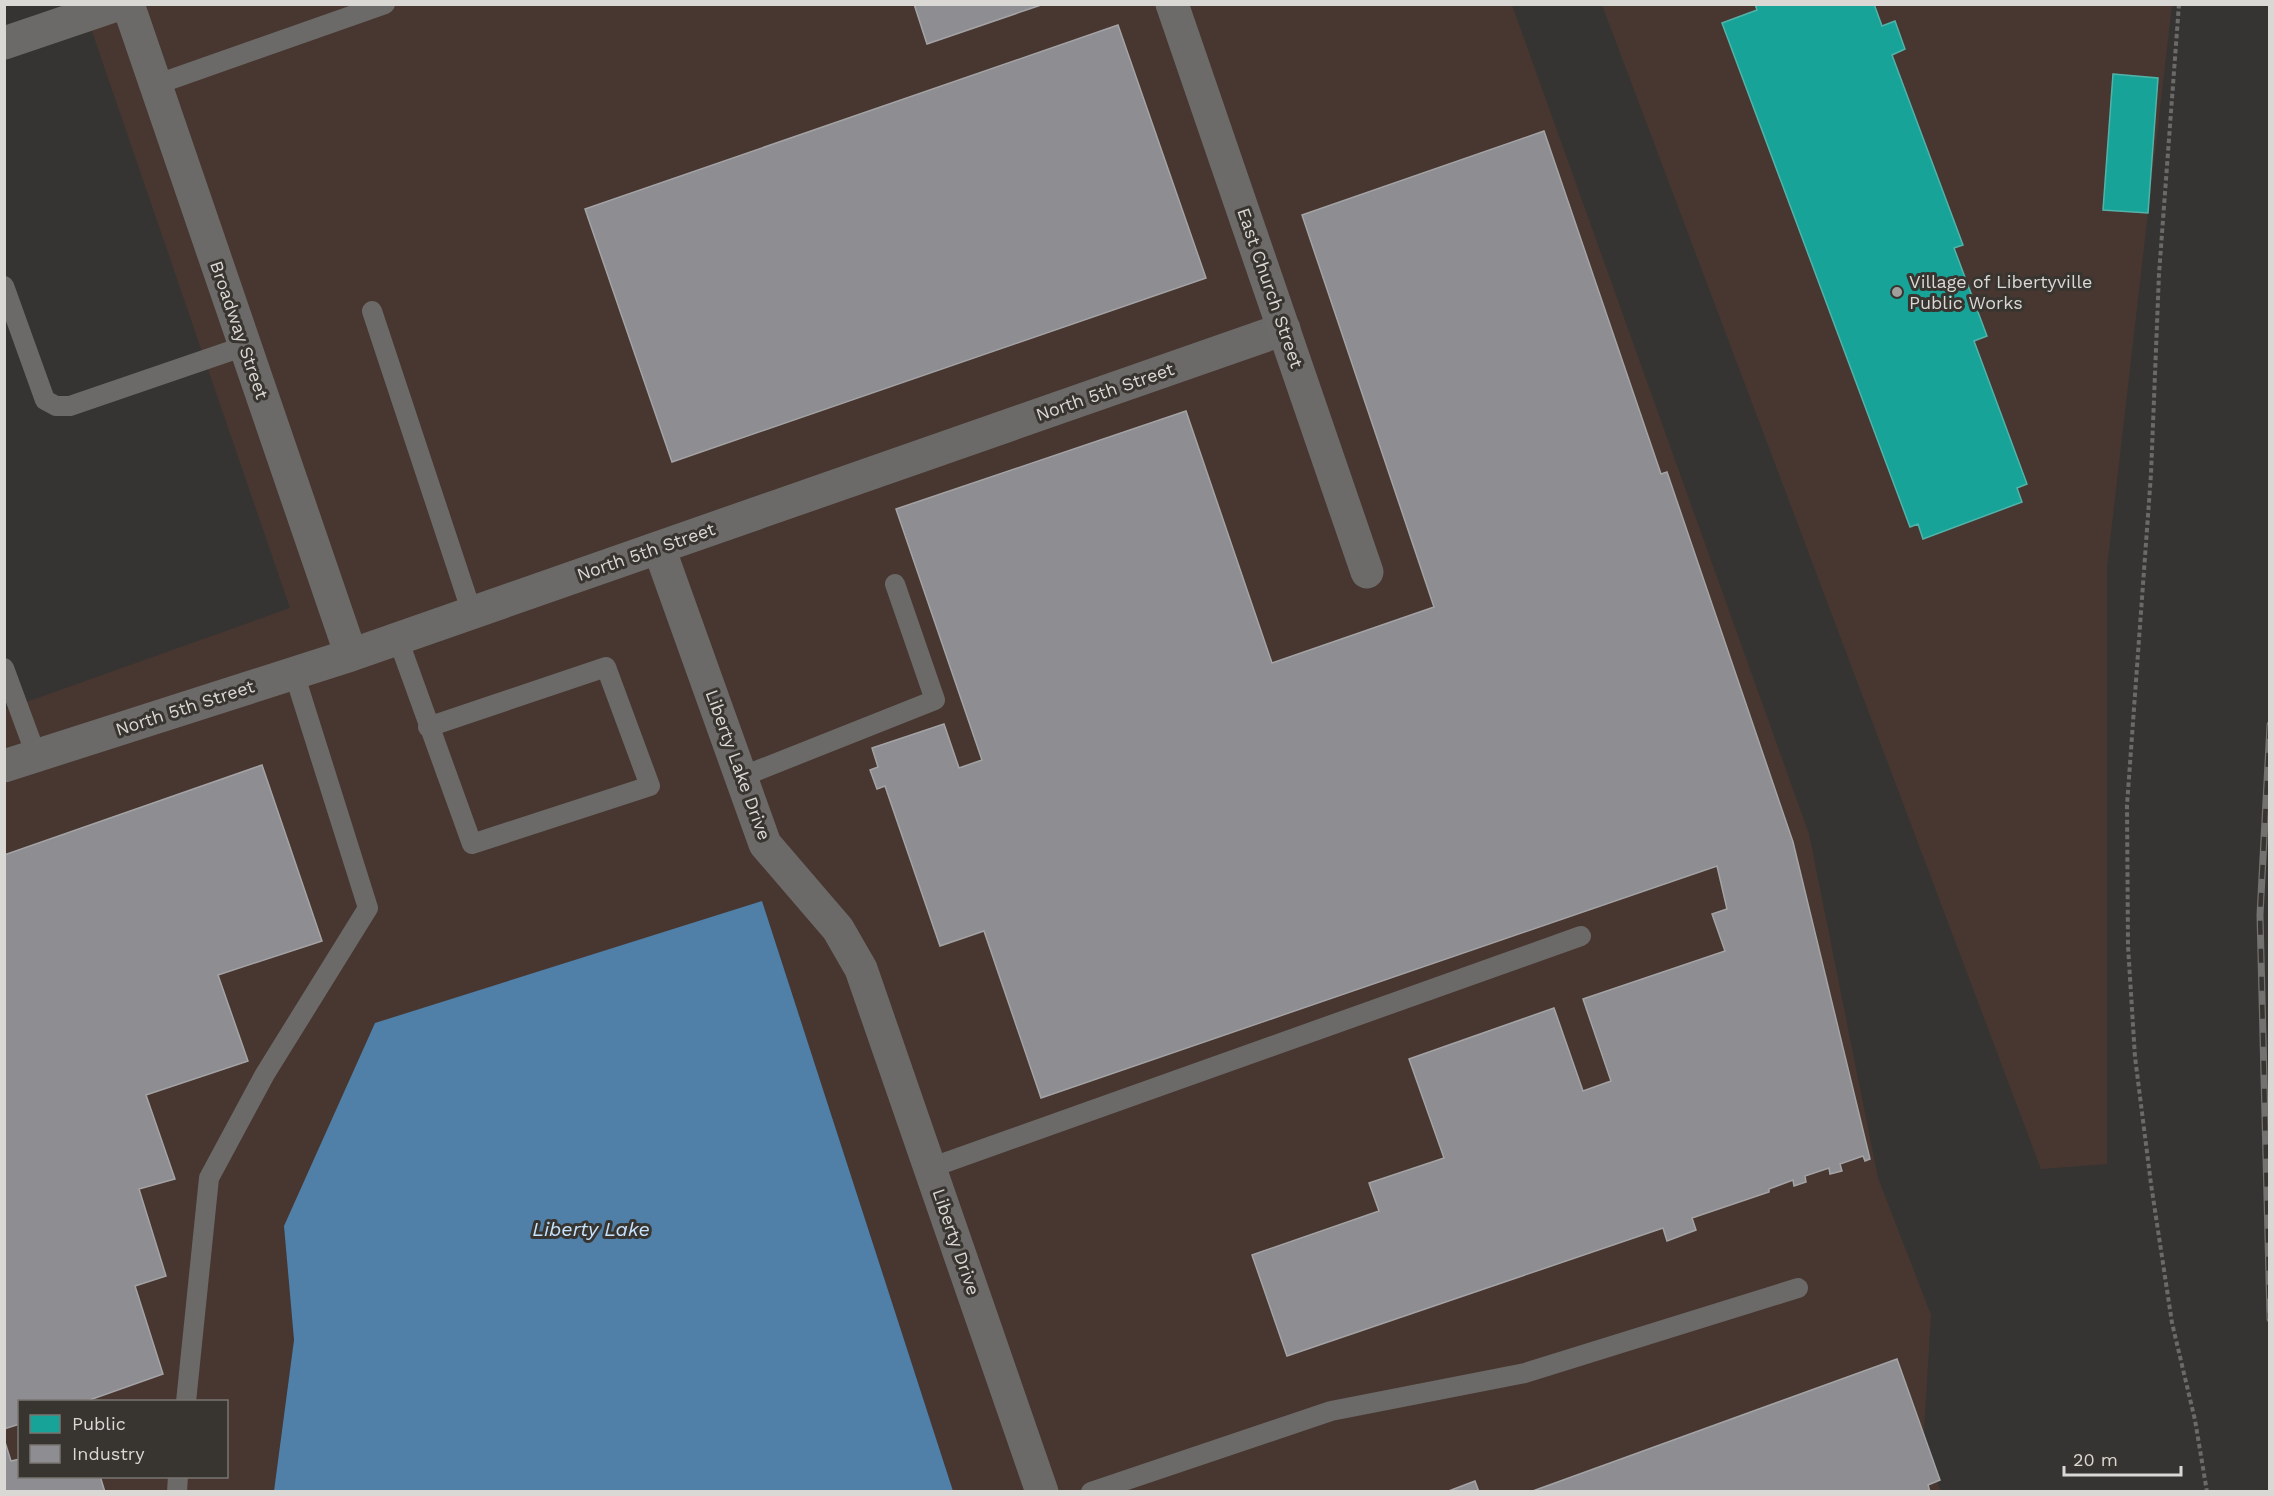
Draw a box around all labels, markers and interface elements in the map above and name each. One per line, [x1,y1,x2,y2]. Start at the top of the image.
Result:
street label: East Church Street [1233,205,1308,371]
street label: Broadway Street [206,258,273,402]
place label: Village of Libertyville Public Works [1909,271,2092,313]
marker: Village of Libertyville Public Works [1890,285,1904,299]
street label: North 5th Street [1033,358,1177,425]
street label: North 5th Street [574,518,718,585]
street label: North 5th Street [113,675,257,740]
street label: Liberty Lake Drive [701,687,775,843]
street label: Liberty Drive [928,1186,985,1298]
water label: Liberty Lake [532,1217,650,1241]
legend [18,1400,228,1478]
text: Public [72,1413,126,1434]
scale bar [2064,1439,2181,1477]
text: Industry [72,1443,145,1464]
text: 20 m [2073,1449,2118,1470]

